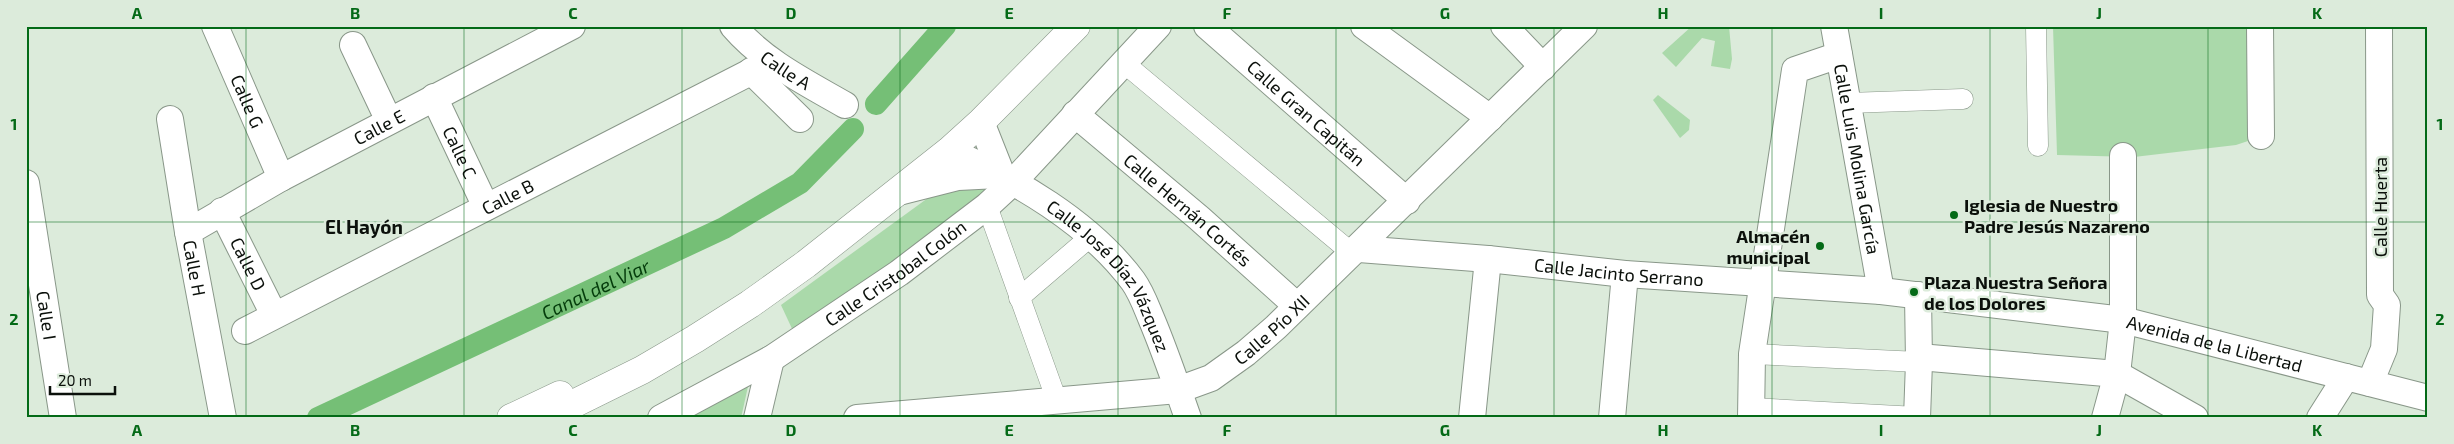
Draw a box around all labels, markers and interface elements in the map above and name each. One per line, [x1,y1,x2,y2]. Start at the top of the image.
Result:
text: A [132,3,143,22]
text: B [350,3,360,22]
text: C [568,3,578,22]
text: D [786,3,797,22]
text: E [1004,3,1014,22]
text: F [1223,3,1232,22]
text: G [1440,3,1450,22]
text: H [1657,3,1669,22]
text: I [1879,3,1883,22]
text: J [2096,3,2102,22]
text: K [2312,3,2323,22]
street label: Calle A [756,46,815,95]
street label: Calle Gran Capitán [1243,55,1370,171]
street label: Calle Luis Molina García [1830,62,1885,256]
street label: Calle G [226,71,269,131]
street label: Calle E [350,104,408,149]
text: 1 [11,114,17,133]
text: 1 [2437,114,2443,133]
street label: Calle C [438,123,482,182]
street label: Calle Hernán Cortés [1119,149,1256,271]
street label: Calle Huerta [2369,157,2391,257]
street label: Calle B [478,174,537,219]
place label: Iglesia de Nuestro Padre Jesús Nazareno [1964,194,2150,237]
street label: Calle José Díaz Vázquez [1043,195,1175,355]
marker: Iglesia de Nuestro Padre Jesús Nazareno [1948,209,1960,221]
district label: El Hayón [325,215,403,239]
street label: Calle Cristobal Colón [820,215,970,331]
place label: Almacén municipal [1727,225,1810,268]
street label: Calle D [226,234,271,294]
street label: Calle H [179,238,211,298]
marker: Almacén municipal [1814,240,1826,252]
water label: Canal del Viar [537,253,654,324]
street label: Calle Jacinto Serrano [1533,253,1704,290]
place label: Plaza Nuestra Señora de los Dolores [1924,271,2107,314]
marker: Plaza Nuestra Señora de los Dolores [1908,286,1920,298]
street label: Calle I [32,289,62,341]
street label: Calle Pío XII [1229,290,1314,369]
text: 2 [9,309,19,328]
text: 2 [2435,309,2445,328]
street label: Avenida de la Libertad [2124,310,2305,376]
scale bar [50,364,115,396]
text: 20 m [58,371,92,389]
text: A [132,420,143,439]
text: B [350,420,360,439]
text: C [568,420,578,439]
text: D [786,420,797,439]
text: E [1004,420,1014,439]
text: F [1223,420,1232,439]
text: G [1440,420,1450,439]
text: H [1657,420,1669,439]
text: I [1879,420,1883,439]
text: J [2096,420,2102,439]
text: K [2312,420,2323,439]

